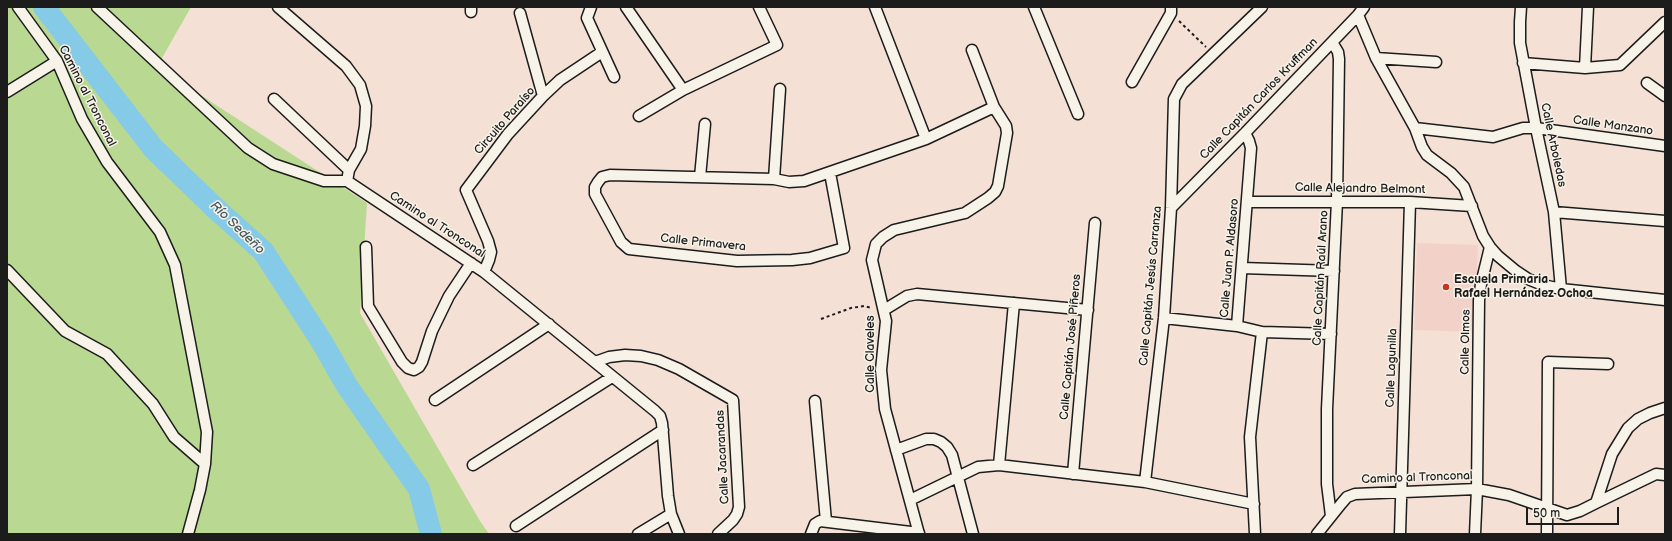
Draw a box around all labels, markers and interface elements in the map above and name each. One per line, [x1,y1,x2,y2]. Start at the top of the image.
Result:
street label: Calle Capitán Carlos Kruffman [1197,35,1321,163]
street label: Camino al Tronconal [55,43,119,149]
street label: Circuito Paraíso [472,84,538,158]
street label: Calle Arboledas [1537,102,1569,188]
street label: Calle Manzano [1572,113,1654,139]
street label: Calle Alejandro Belmont [1295,181,1425,197]
street label: Camino al Tronconal [386,189,488,261]
water label: Río Sedeño [207,198,267,258]
street label: Calle Juan P. Aldasoro [1218,198,1242,318]
street label: Calle Capitán Jesús Carranza [1137,205,1165,367]
street label: Calle Capitán Raúl Arano [1310,210,1332,346]
street label: Calle Primavera [659,231,747,255]
street label: Calle Capitán José Piñeros [1057,273,1085,421]
place label: Escuela Primaria Rafael Hernández Ochoa [1454,273,1593,301]
marker: Escuela Primaria Rafael Hernández Ochoa [1441,282,1451,292]
street label: Calle Olmos [1458,309,1474,375]
street label: Calle Claveles [864,315,878,393]
street label: Calle Lagunilla [1383,328,1401,408]
street label: Calle Jacarandas [713,410,733,504]
street label: Camino al Tronconal [1361,469,1473,487]
scale bar [1528,499,1621,525]
text: 50 m [1533,506,1560,521]

